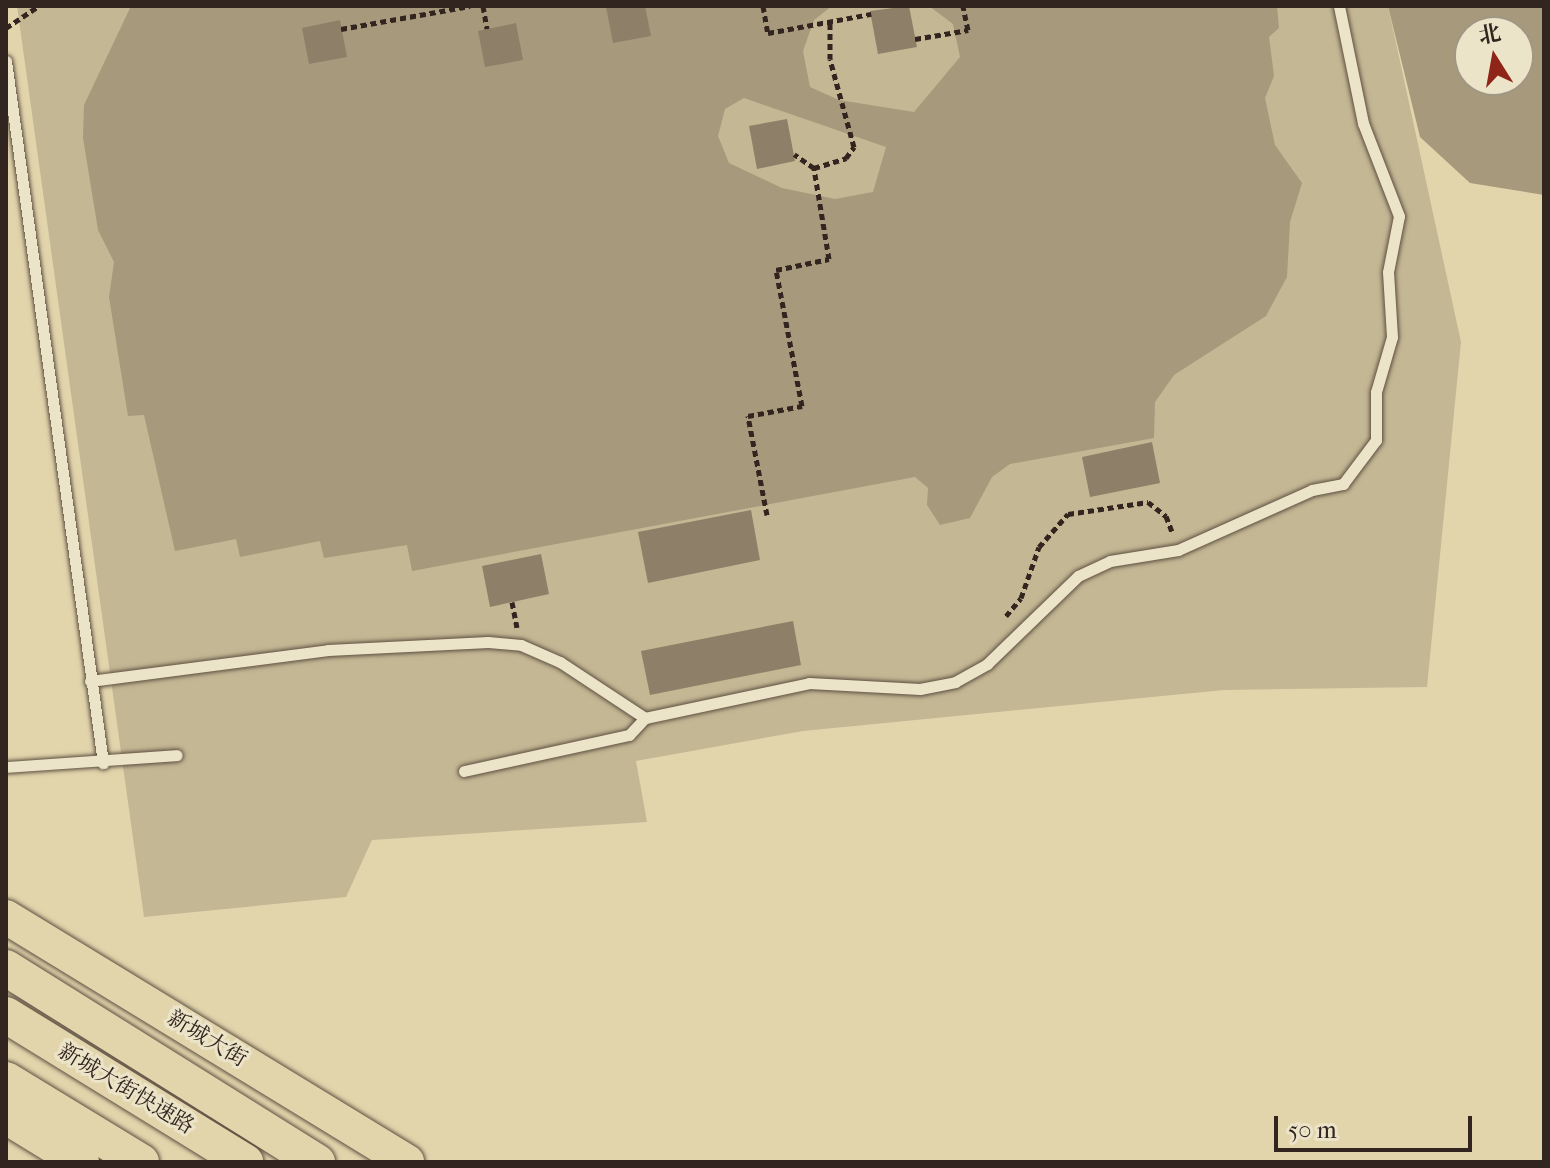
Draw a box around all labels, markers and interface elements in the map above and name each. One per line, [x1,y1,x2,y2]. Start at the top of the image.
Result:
north arrow [1454,16,1534,96]
text: 北 [1477,20,1503,49]
street label: 新城大街 [162,1005,252,1073]
street label: 新城大街快速路 [53,1038,199,1140]
scale bar [1278,1100,1476,1150]
text: 50 m [1288,1116,1337,1144]

